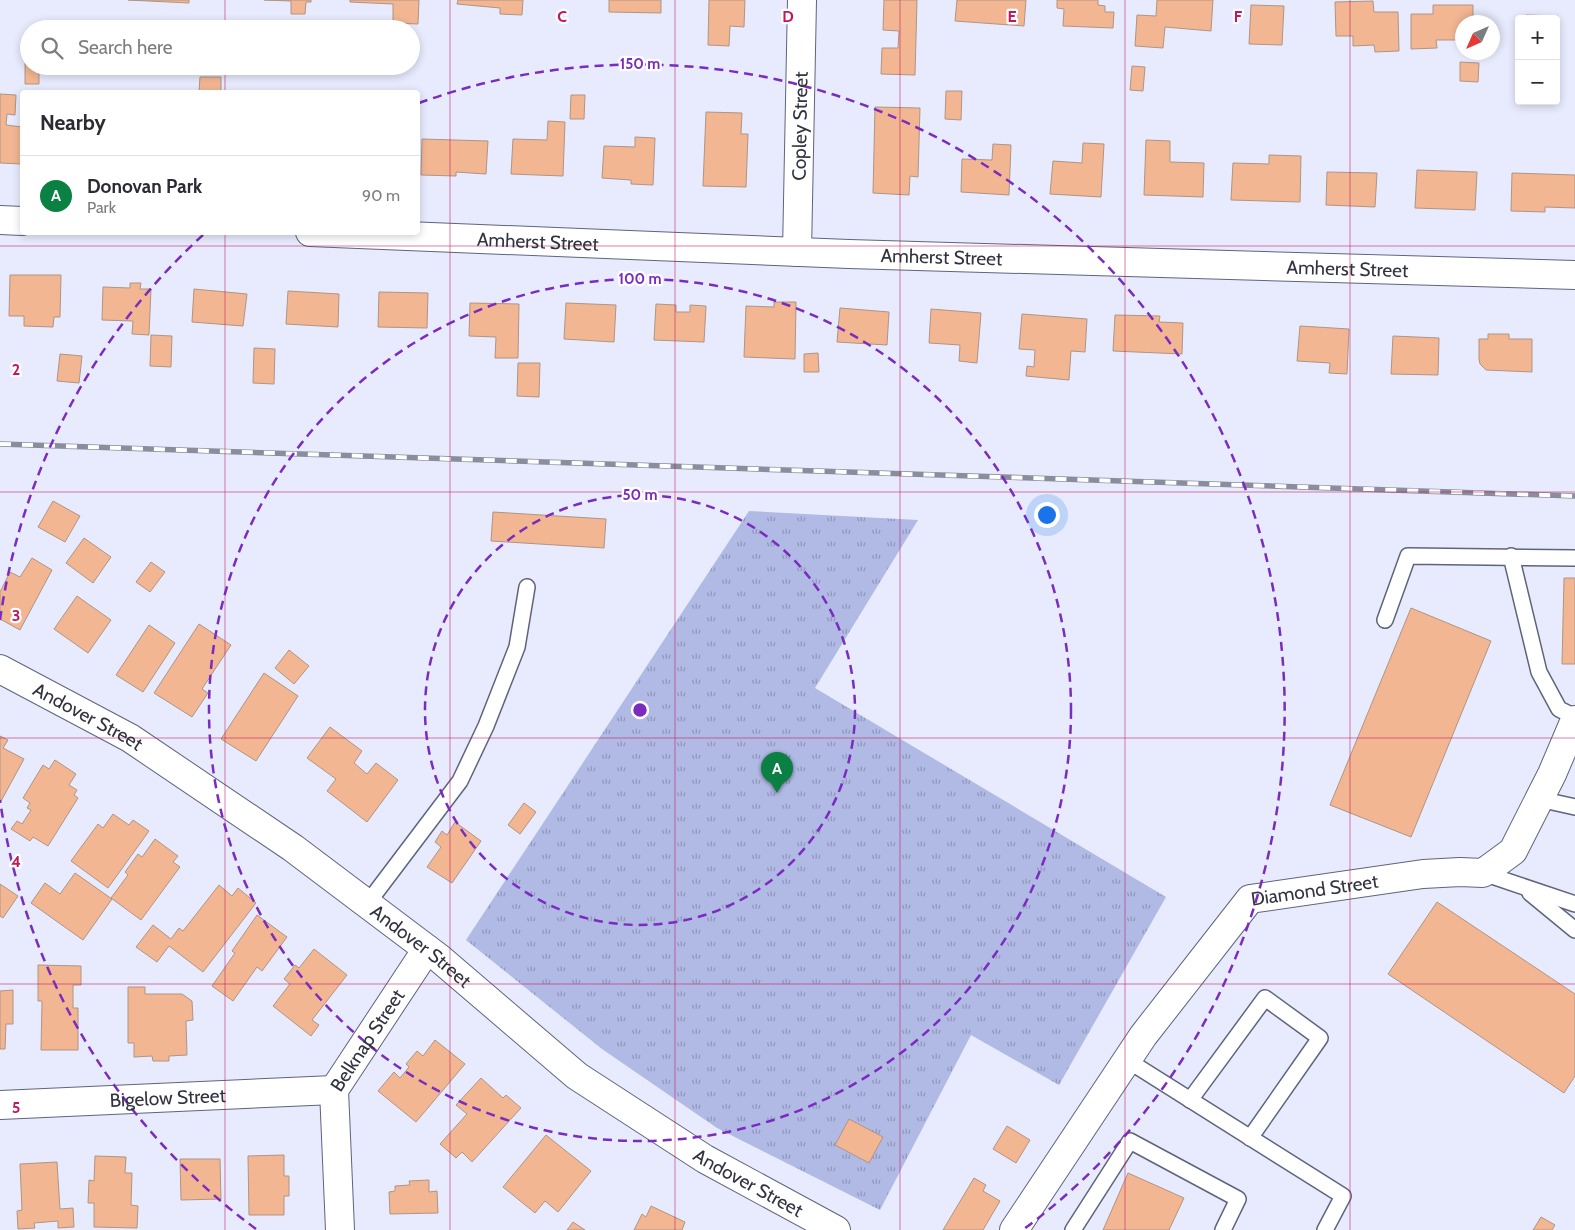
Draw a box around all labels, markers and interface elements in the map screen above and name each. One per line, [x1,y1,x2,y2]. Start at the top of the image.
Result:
text: C [557,7,567,26]
text: D [782,7,794,26]
text: E [1007,7,1017,26]
text: F [1234,7,1243,26]
north arrow [1455,15,1500,60]
map controls [1515,15,1560,105]
button: + [1515,15,1560,60]
search box [20,20,420,75]
icon: search [38,34,66,62]
text: Search here [78,36,172,59]
text: 150 m [620,55,660,73]
button: − [1515,60,1560,105]
street label: Copley Street [787,71,813,181]
text: Nearby [40,110,106,135]
text: Donovan Park [87,175,202,198]
text: A [51,186,61,205]
text: 90 m [362,186,400,205]
text: Park [87,198,116,217]
street label: Amherst Street [476,228,600,256]
street label: Amherst Street [880,244,1003,270]
street label: Amherst Street [1286,256,1409,282]
text: 100 m [618,270,662,288]
text: 2 [12,360,20,379]
text: 50 m [622,486,658,504]
your location [1034,502,1060,528]
text: 3 [12,606,20,625]
street label: Andover Street [29,678,148,756]
centre of rings [631,701,649,719]
pin: A [761,752,793,793]
text: 4 [11,852,21,871]
street label: Diamond Street [1249,870,1380,911]
street label: Andover Street [366,900,476,993]
street label: Belknap Street [325,984,410,1096]
street label: Bigelow Street [109,1084,227,1112]
text: 5 [12,1098,20,1117]
street label: Andover Street [689,1144,807,1222]

